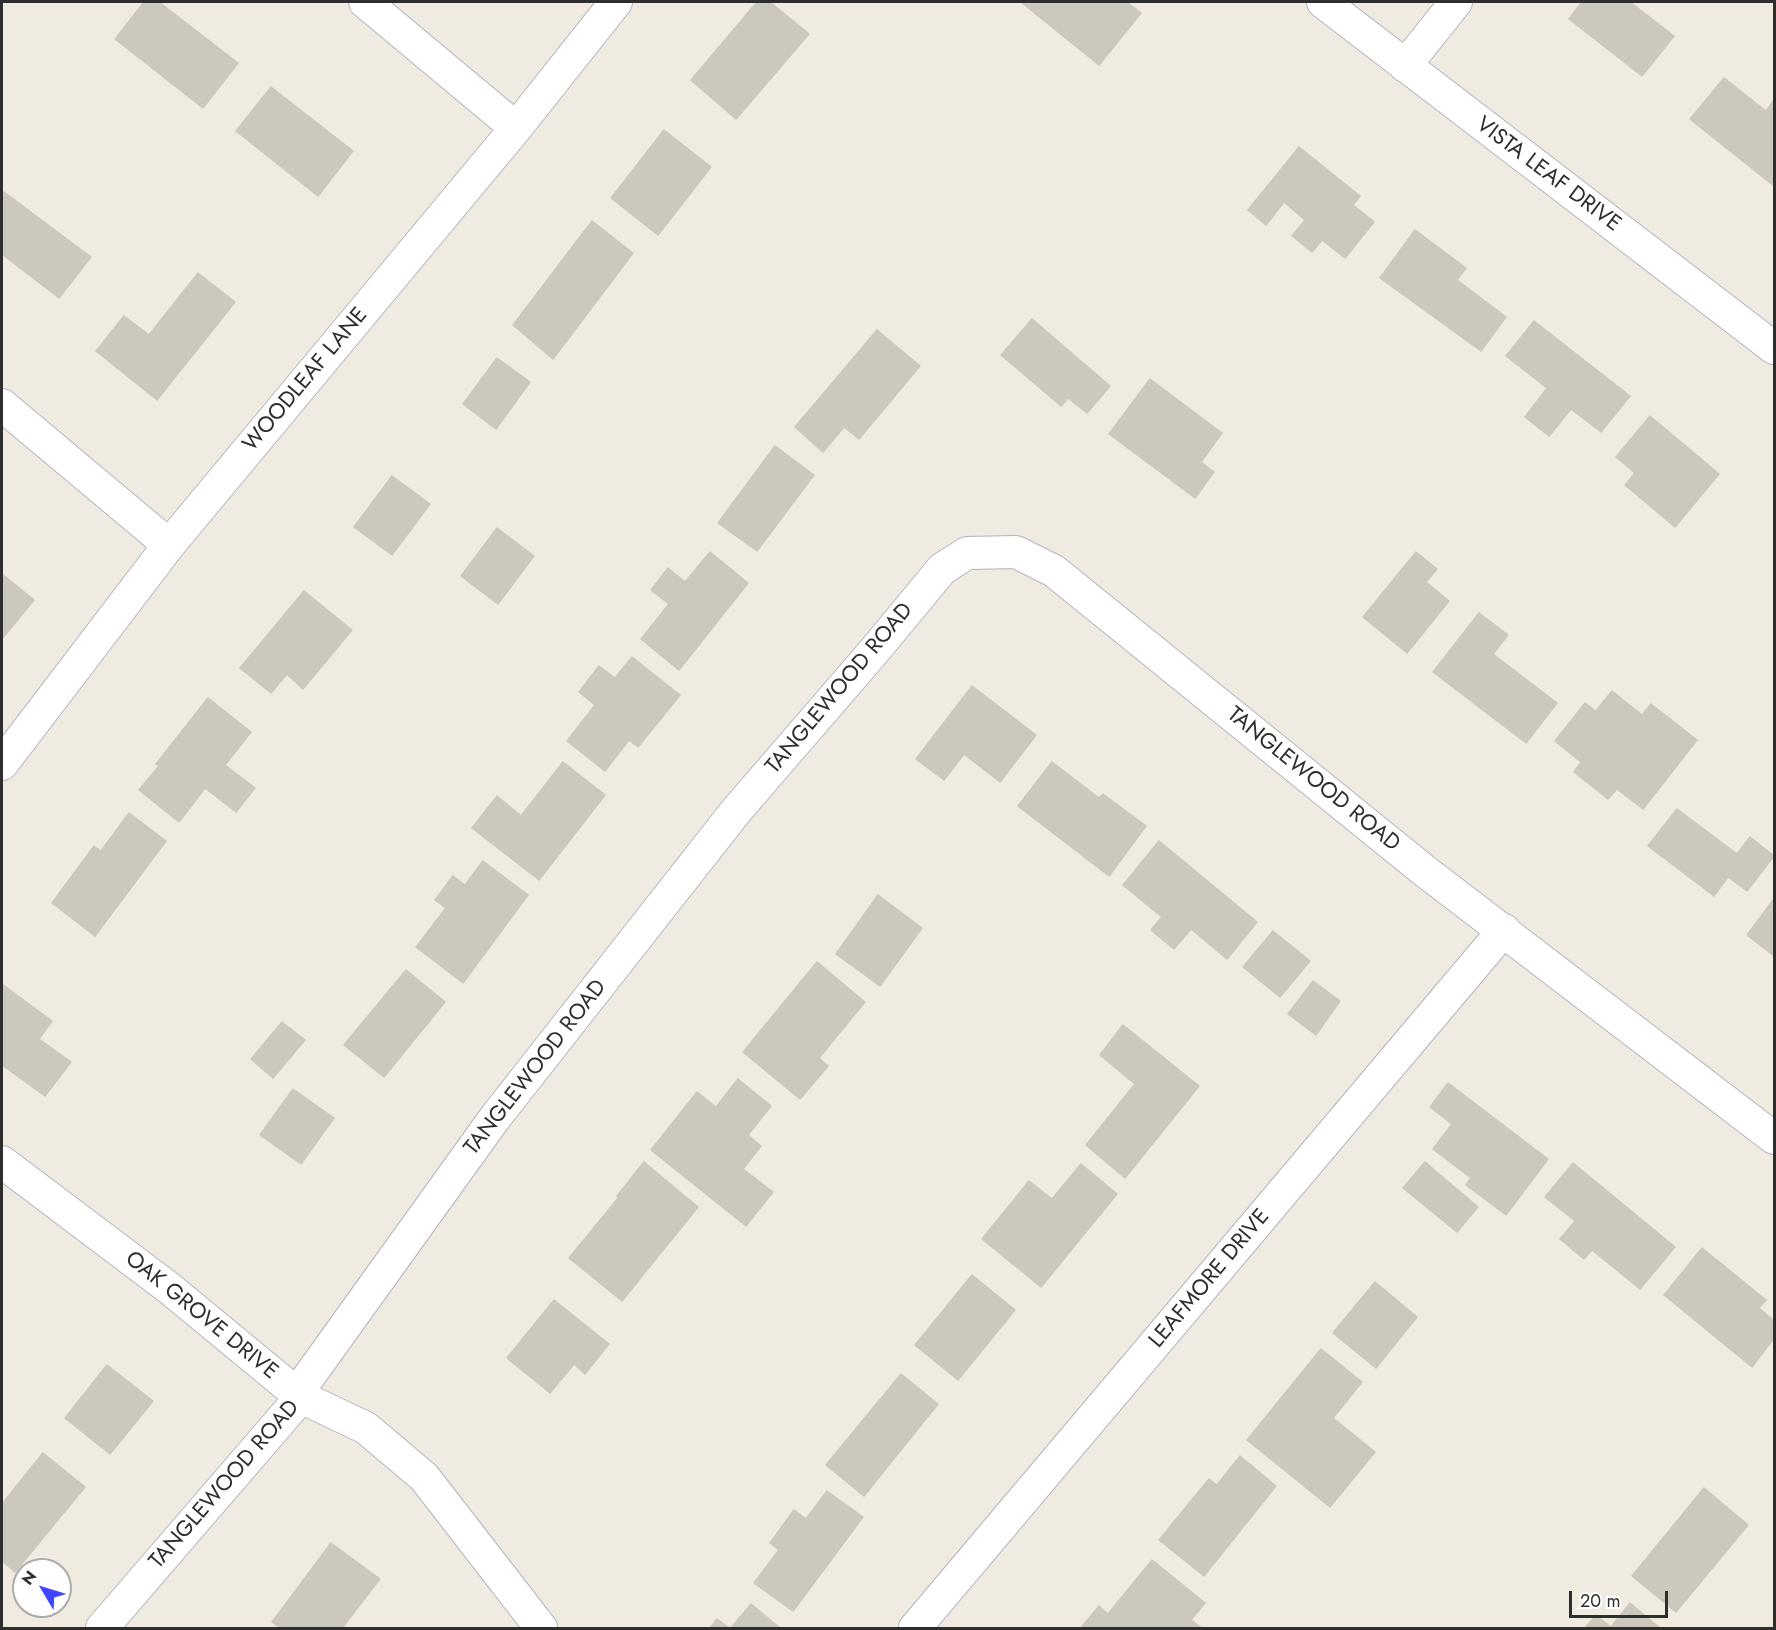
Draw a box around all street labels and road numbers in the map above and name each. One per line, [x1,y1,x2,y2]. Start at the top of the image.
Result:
street label: VISTA LEAF DRIVE [1470,112,1626,238]
street label: WOODLEAF LANE [238,303,374,457]
street label: TANGLEWOOD ROAD [761,598,919,780]
street label: TANGLEWOOD ROAD [1221,702,1405,858]
street label: TANGLEWOOD ROAD [459,975,613,1161]
street label: LEAFMORE DRIVE [1144,1204,1276,1354]
street label: OAK GROVE DRIVE [119,1246,283,1386]
street label: TANGLEWOOD ROAD [145,1395,305,1575]

